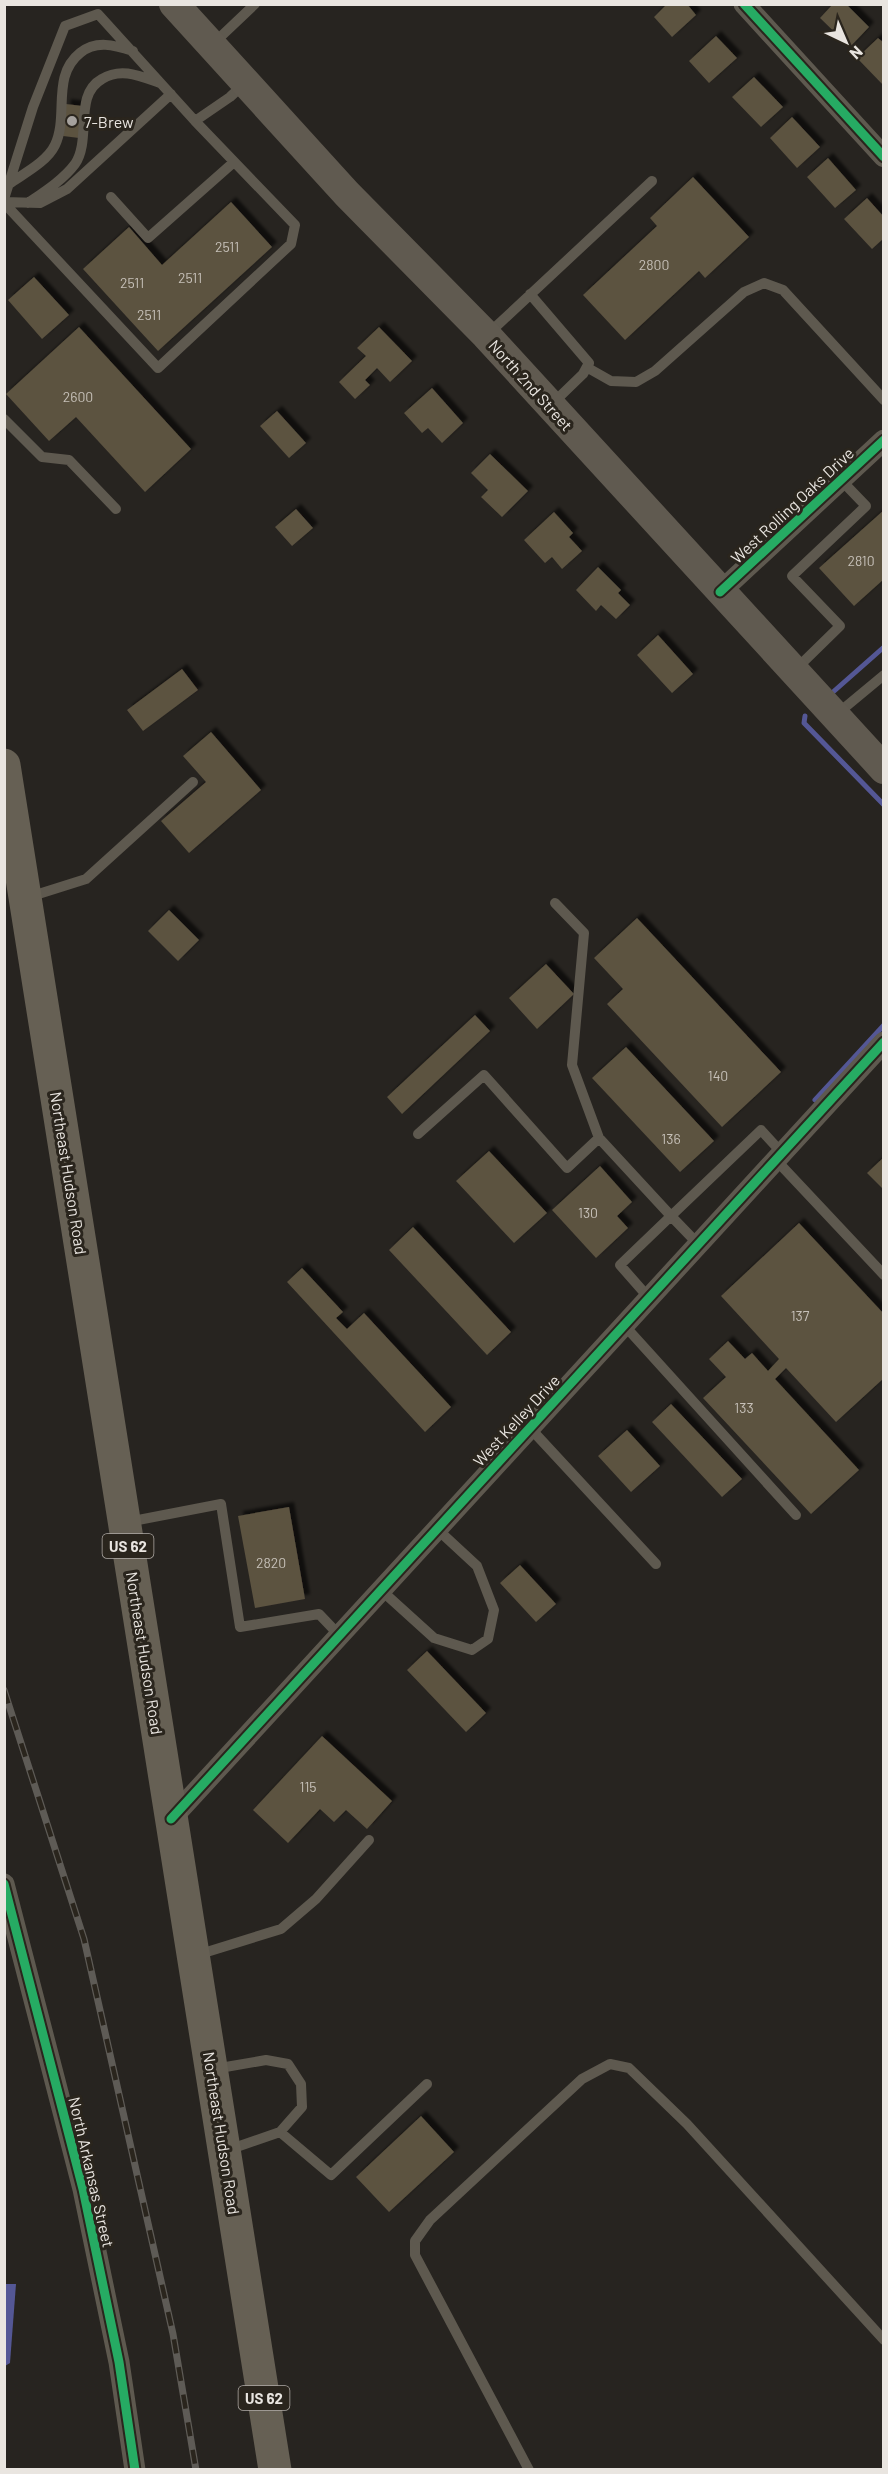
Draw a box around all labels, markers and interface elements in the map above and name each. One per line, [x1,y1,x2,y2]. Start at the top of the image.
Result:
north arrow [816,12,876,72]
text: N [846,43,867,64]
place label: 7-Brew [84,112,134,131]
marker: 7-Brew [65,114,79,128]
house number: 2511 [215,238,239,255]
house number: 2800 [639,256,669,273]
house number: 2511 [178,269,202,286]
house number: 2511 [120,274,144,291]
house number: 2511 [137,306,161,323]
street label: North 2nd Street [485,336,577,434]
house number: 2600 [63,388,93,405]
street label: West Rolling Oaks Drive [727,443,857,567]
house number: 2810 [847,552,875,569]
house number: 140 [708,1067,728,1084]
street label: Northeast Hudson Road [47,1090,91,1256]
house number: 136 [661,1130,681,1147]
house number: 130 [578,1204,598,1221]
house number: 137 [791,1307,810,1324]
street label: West Kelley Drive [469,1370,563,1470]
house number: 133 [734,1399,754,1416]
road number: US 62 [102,1534,154,1558]
house number: 2820 [256,1554,286,1571]
street label: Northeast Hudson Road [123,1570,167,1736]
house number: 115 [299,1778,317,1795]
street label: Northeast Hudson Road [200,2050,244,2216]
street label: North Arkansas Street [65,2095,119,2249]
road number: US 62 [238,2386,290,2410]

